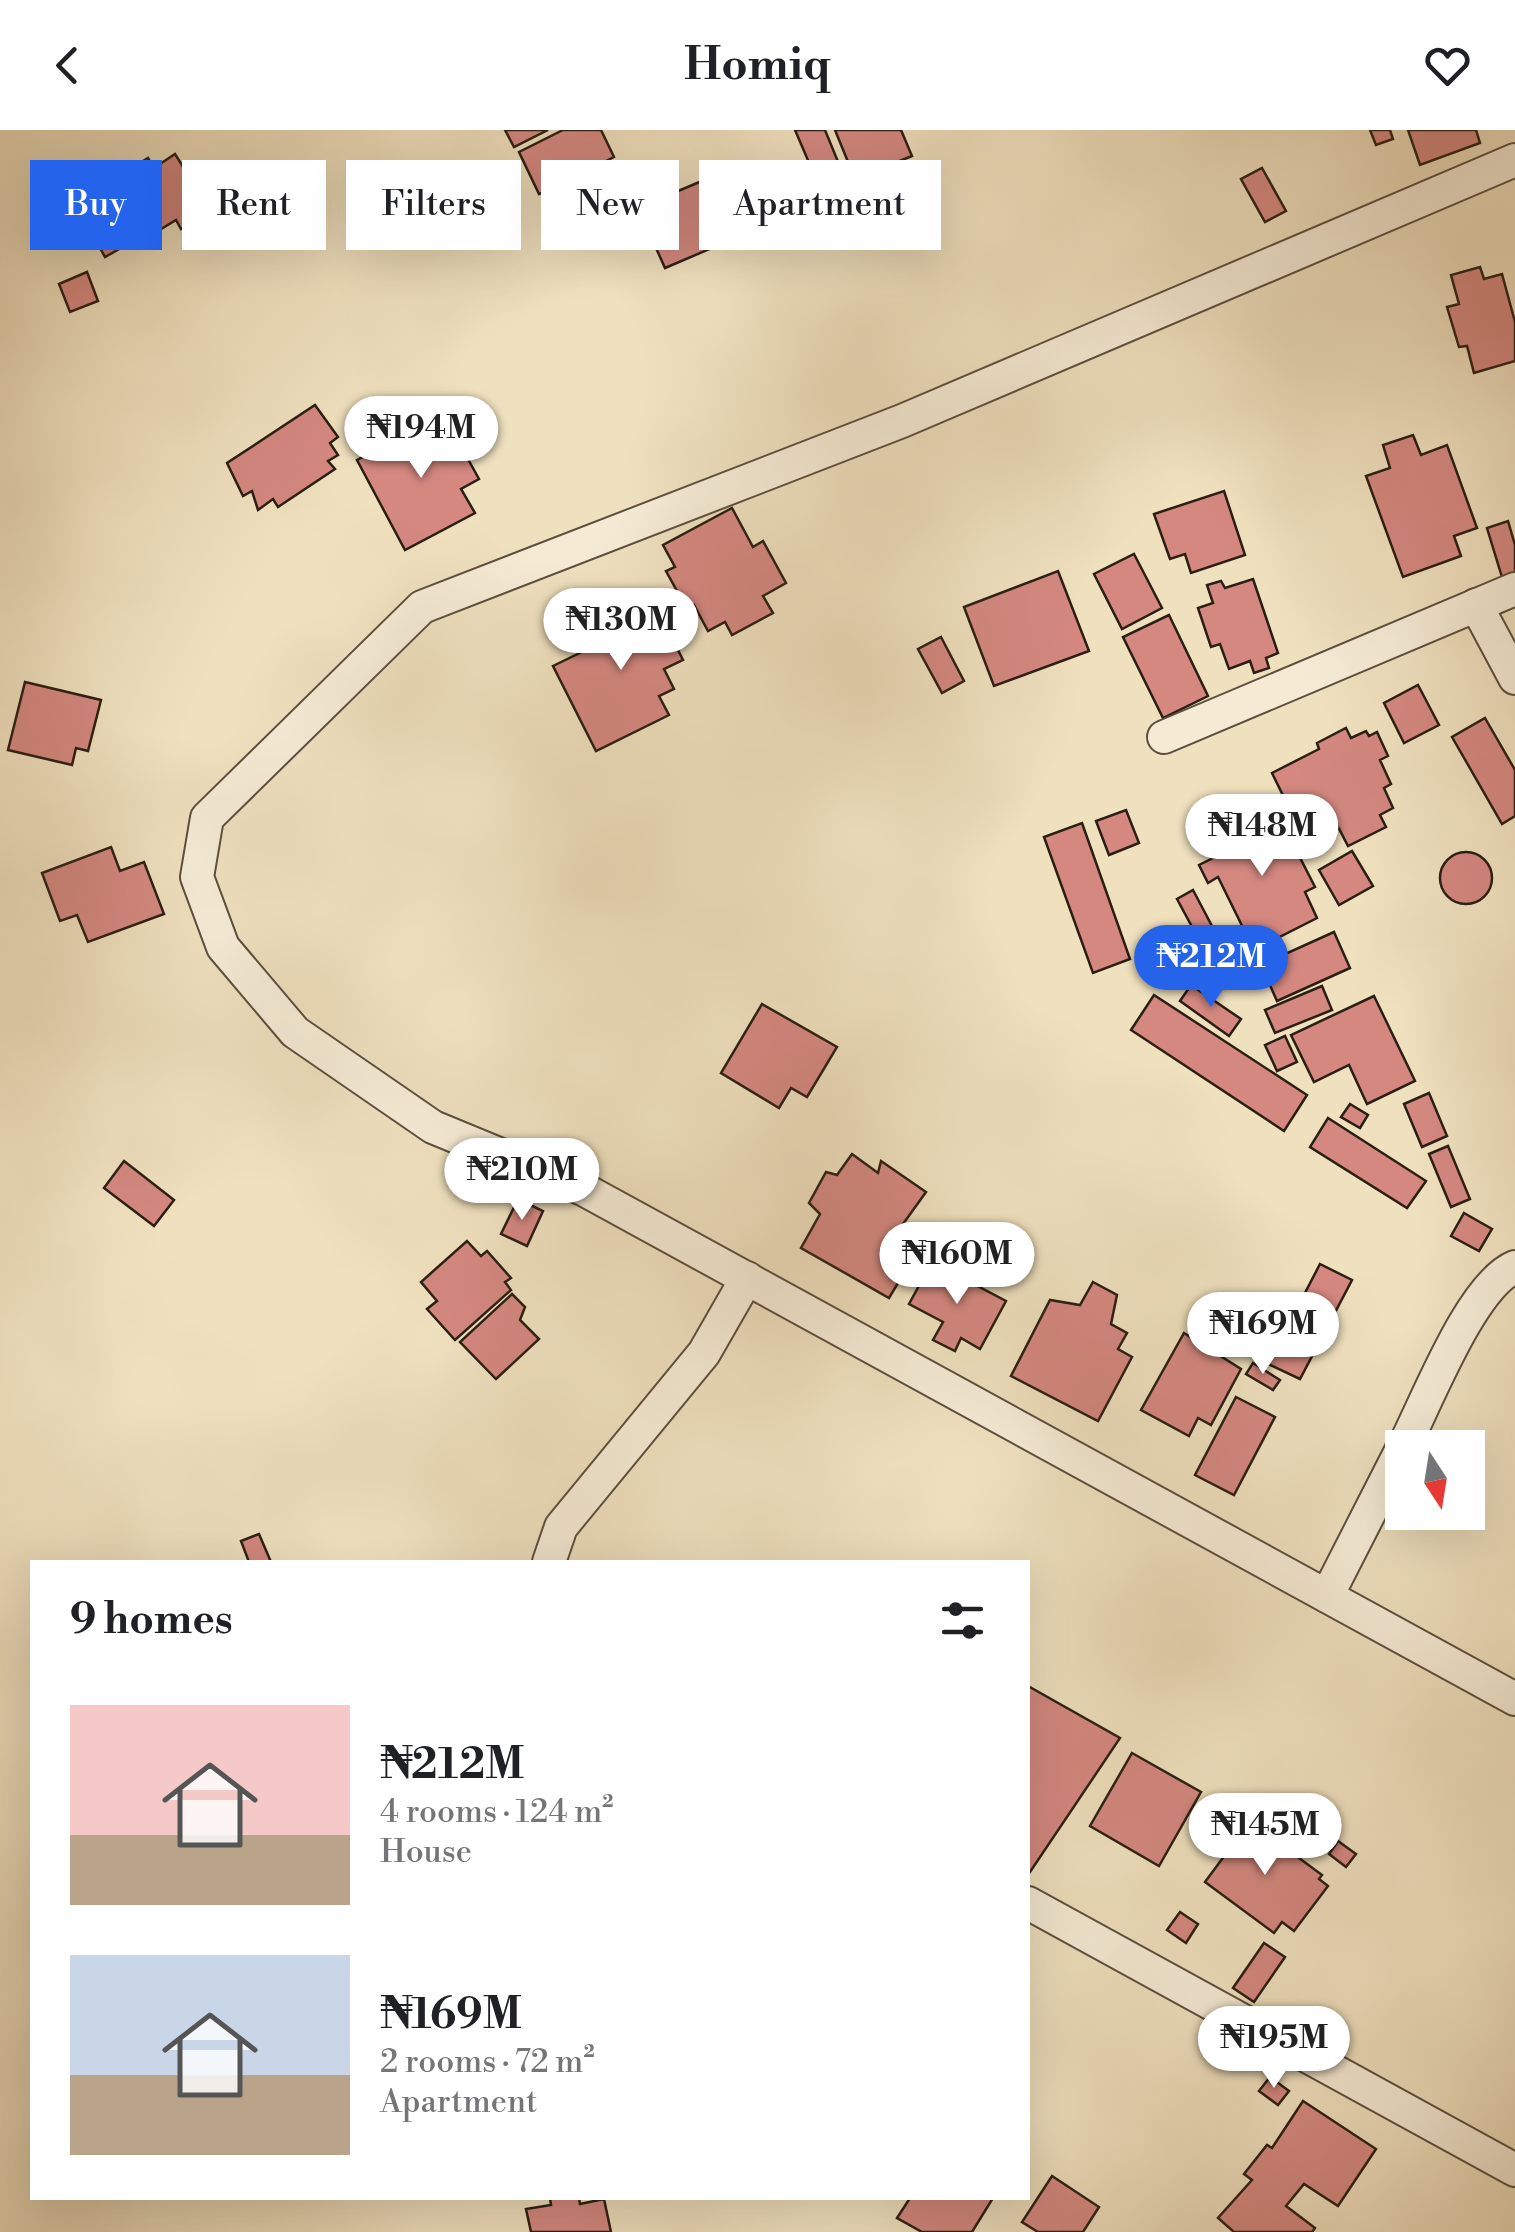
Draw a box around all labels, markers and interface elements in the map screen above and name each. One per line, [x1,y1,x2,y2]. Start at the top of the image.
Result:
text: Homiq [684,37,831,94]
icon: back [40,38,95,93]
icon: heart [1420,38,1475,93]
chip: Buy [30,160,162,250]
chip: Rent [182,160,326,250]
chip: Filters [346,160,521,250]
chip: New [541,160,679,250]
chip: Apartment [699,160,941,250]
pin: ₦194M [351,396,491,481]
text: ₦194M [366,408,476,448]
pin: ₦130M [551,588,691,673]
text: ₦130M [565,600,677,640]
pin: ₦148M [1192,794,1332,879]
text: ₦148M [1207,806,1317,846]
pin: ₦212M [1141,925,1281,1010]
text: ₦212M [1156,937,1266,977]
pin: ₦210M [452,1138,592,1223]
text: ₦210M [466,1150,578,1190]
pin: ₦160M [887,1222,1027,1307]
text: ₦160M [901,1234,1013,1274]
pin: ₦169M [1193,1292,1333,1377]
text: ₦169M [1209,1304,1317,1344]
north arrow [1385,1430,1485,1530]
map controls [1385,1430,1485,1530]
icon: filters [935,1593,990,1648]
text: 9 homes [70,1594,233,1647]
text: ₦212M [380,1739,524,1792]
icon: home [150,1745,270,1865]
text: 4 rooms · 124 m² [380,1792,613,1832]
pin: ₦145M [1195,1793,1335,1878]
text: ₦145M [1211,1805,1319,1845]
text: House [380,1832,472,1872]
text: ₦169M [380,1989,522,2042]
icon: home [150,1995,270,2115]
pin: ₦195M [1204,2006,1344,2091]
text: ₦195M [1220,2018,1328,2058]
text: 2 rooms · 72 m² [380,2042,595,2082]
text: Apartment [380,2082,537,2122]

